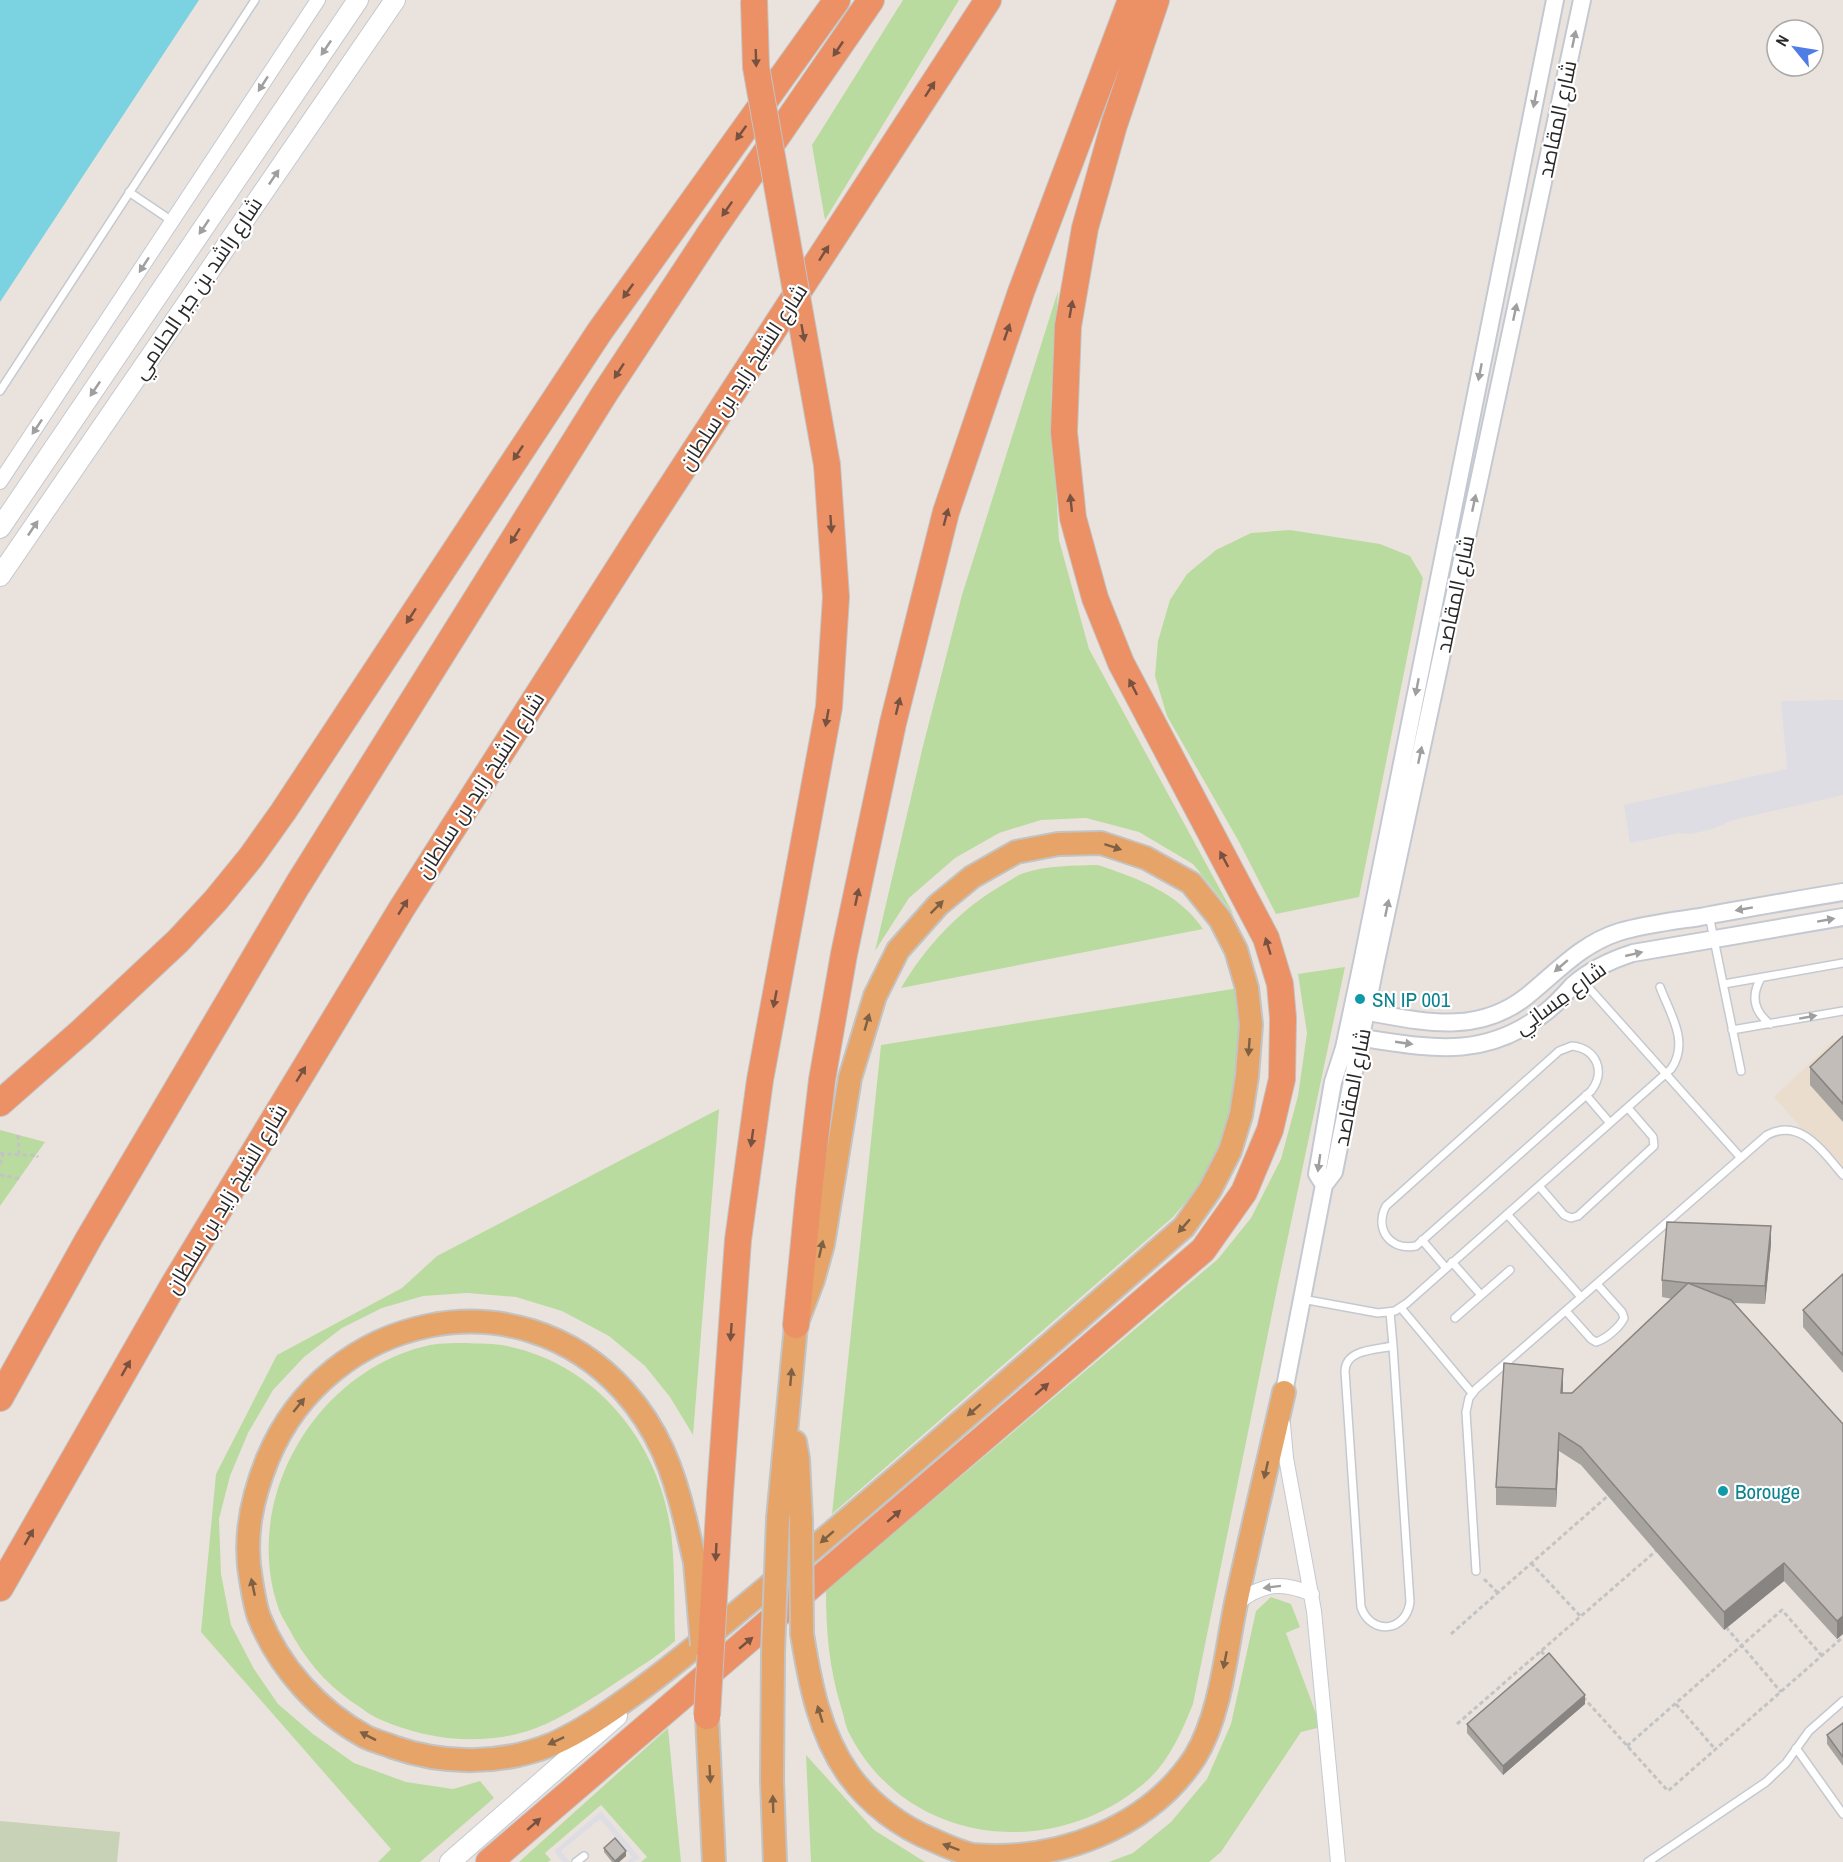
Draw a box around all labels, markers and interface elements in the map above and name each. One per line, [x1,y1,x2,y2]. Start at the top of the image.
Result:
north arrow [1765,18,1825,78]
one-way arrow [1569,30,1579,49]
text: N [1770,31,1794,50]
one-way arrow [320,40,331,57]
one-way arrow [832,40,844,56]
one-way arrow [751,49,760,68]
street label: شارع المقاصد [1530,58,1584,180]
one-way arrow [258,76,269,92]
one-way arrow [924,81,935,97]
one-way arrow [1530,89,1539,108]
one-way arrow [735,124,747,140]
one-way arrow [268,169,280,185]
street label: شارع راشد بن جبر الحلامي [125,191,271,386]
one-way arrow [721,200,733,216]
one-way arrow [199,219,210,235]
one-way arrow [818,245,830,261]
one-way arrow [139,256,150,273]
street label: شارع الشيخ زايد بن سلطان [672,278,814,476]
one-way arrow [622,283,634,299]
one-way arrow [1067,299,1076,318]
one-way arrow [1511,302,1520,321]
one-way arrow [1003,323,1013,341]
one-way arrow [799,324,808,343]
one-way arrow [614,363,625,379]
one-way arrow [1475,363,1484,382]
one-way arrow [89,380,101,396]
one-way arrow [32,419,43,435]
one-way arrow [513,445,524,461]
one-way arrow [1066,493,1076,512]
one-way arrow [1470,493,1479,512]
one-way arrow [941,508,951,526]
one-way arrow [827,514,836,533]
one-way arrow [27,520,38,536]
one-way arrow [510,528,521,544]
street label: شارع المقاصد [1428,533,1482,655]
one-way arrow [405,607,417,623]
one-way arrow [1128,678,1138,695]
one-way arrow [1412,678,1421,697]
street label: شارع الشيخ زايد بن سلطان [409,686,551,884]
one-way arrow [893,697,903,715]
one-way arrow [822,709,831,728]
one-way arrow [1416,745,1425,764]
one-way arrow [1104,842,1122,852]
one-way arrow [1219,850,1229,867]
one-way arrow [853,888,863,906]
one-way arrow [397,899,408,916]
one-way arrow [930,899,944,914]
one-way arrow [1383,899,1392,918]
one-way arrow [1734,905,1753,914]
one-way arrow [1816,915,1835,924]
one-way arrow [1263,937,1272,955]
one-way arrow [1625,948,1643,958]
street label: شارع مِسانِي [1508,955,1613,1043]
one-way arrow [1554,959,1569,972]
place label: SN IP 001 [1372,985,1451,1014]
one-way arrow [770,990,779,1009]
marker: SN IP 001 [1353,992,1367,1006]
one-way arrow [1799,1012,1818,1021]
one-way arrow [863,1013,872,1031]
street label: شارع المقاصد [1326,1026,1378,1148]
one-way arrow [1244,1037,1254,1056]
one-way arrow [1395,1039,1414,1048]
one-way arrow [296,1066,307,1082]
street label: شارع الشيخ زايد بن سلطان [158,1099,294,1299]
one-way arrow [747,1128,756,1147]
one-way arrow [1314,1154,1323,1173]
one-way arrow [1178,1218,1191,1233]
one-way arrow [817,1240,827,1258]
one-way arrow [726,1322,735,1341]
one-way arrow [121,1359,131,1376]
one-way arrow [786,1367,796,1386]
one-way arrow [1034,1383,1049,1396]
one-way arrow [293,1397,306,1413]
one-way arrow [966,1403,982,1416]
one-way arrow [1261,1461,1271,1479]
place label: Borouge [1735,1477,1800,1506]
marker: Borouge [1716,1484,1730,1498]
one-way arrow [886,1510,901,1523]
one-way arrow [24,1528,34,1545]
one-way arrow [820,1530,835,1543]
one-way arrow [712,1542,721,1561]
one-way arrow [247,1578,257,1597]
one-way arrow [1262,1582,1281,1592]
one-way arrow [738,1636,754,1649]
one-way arrow [1220,1651,1229,1670]
one-way arrow [815,1705,824,1723]
one-way arrow [359,1731,376,1741]
one-way arrow [547,1737,564,1746]
one-way arrow [705,1765,714,1784]
one-way arrow [768,1794,778,1813]
one-way arrow [526,1818,541,1831]
one-way arrow [941,1842,959,1852]

